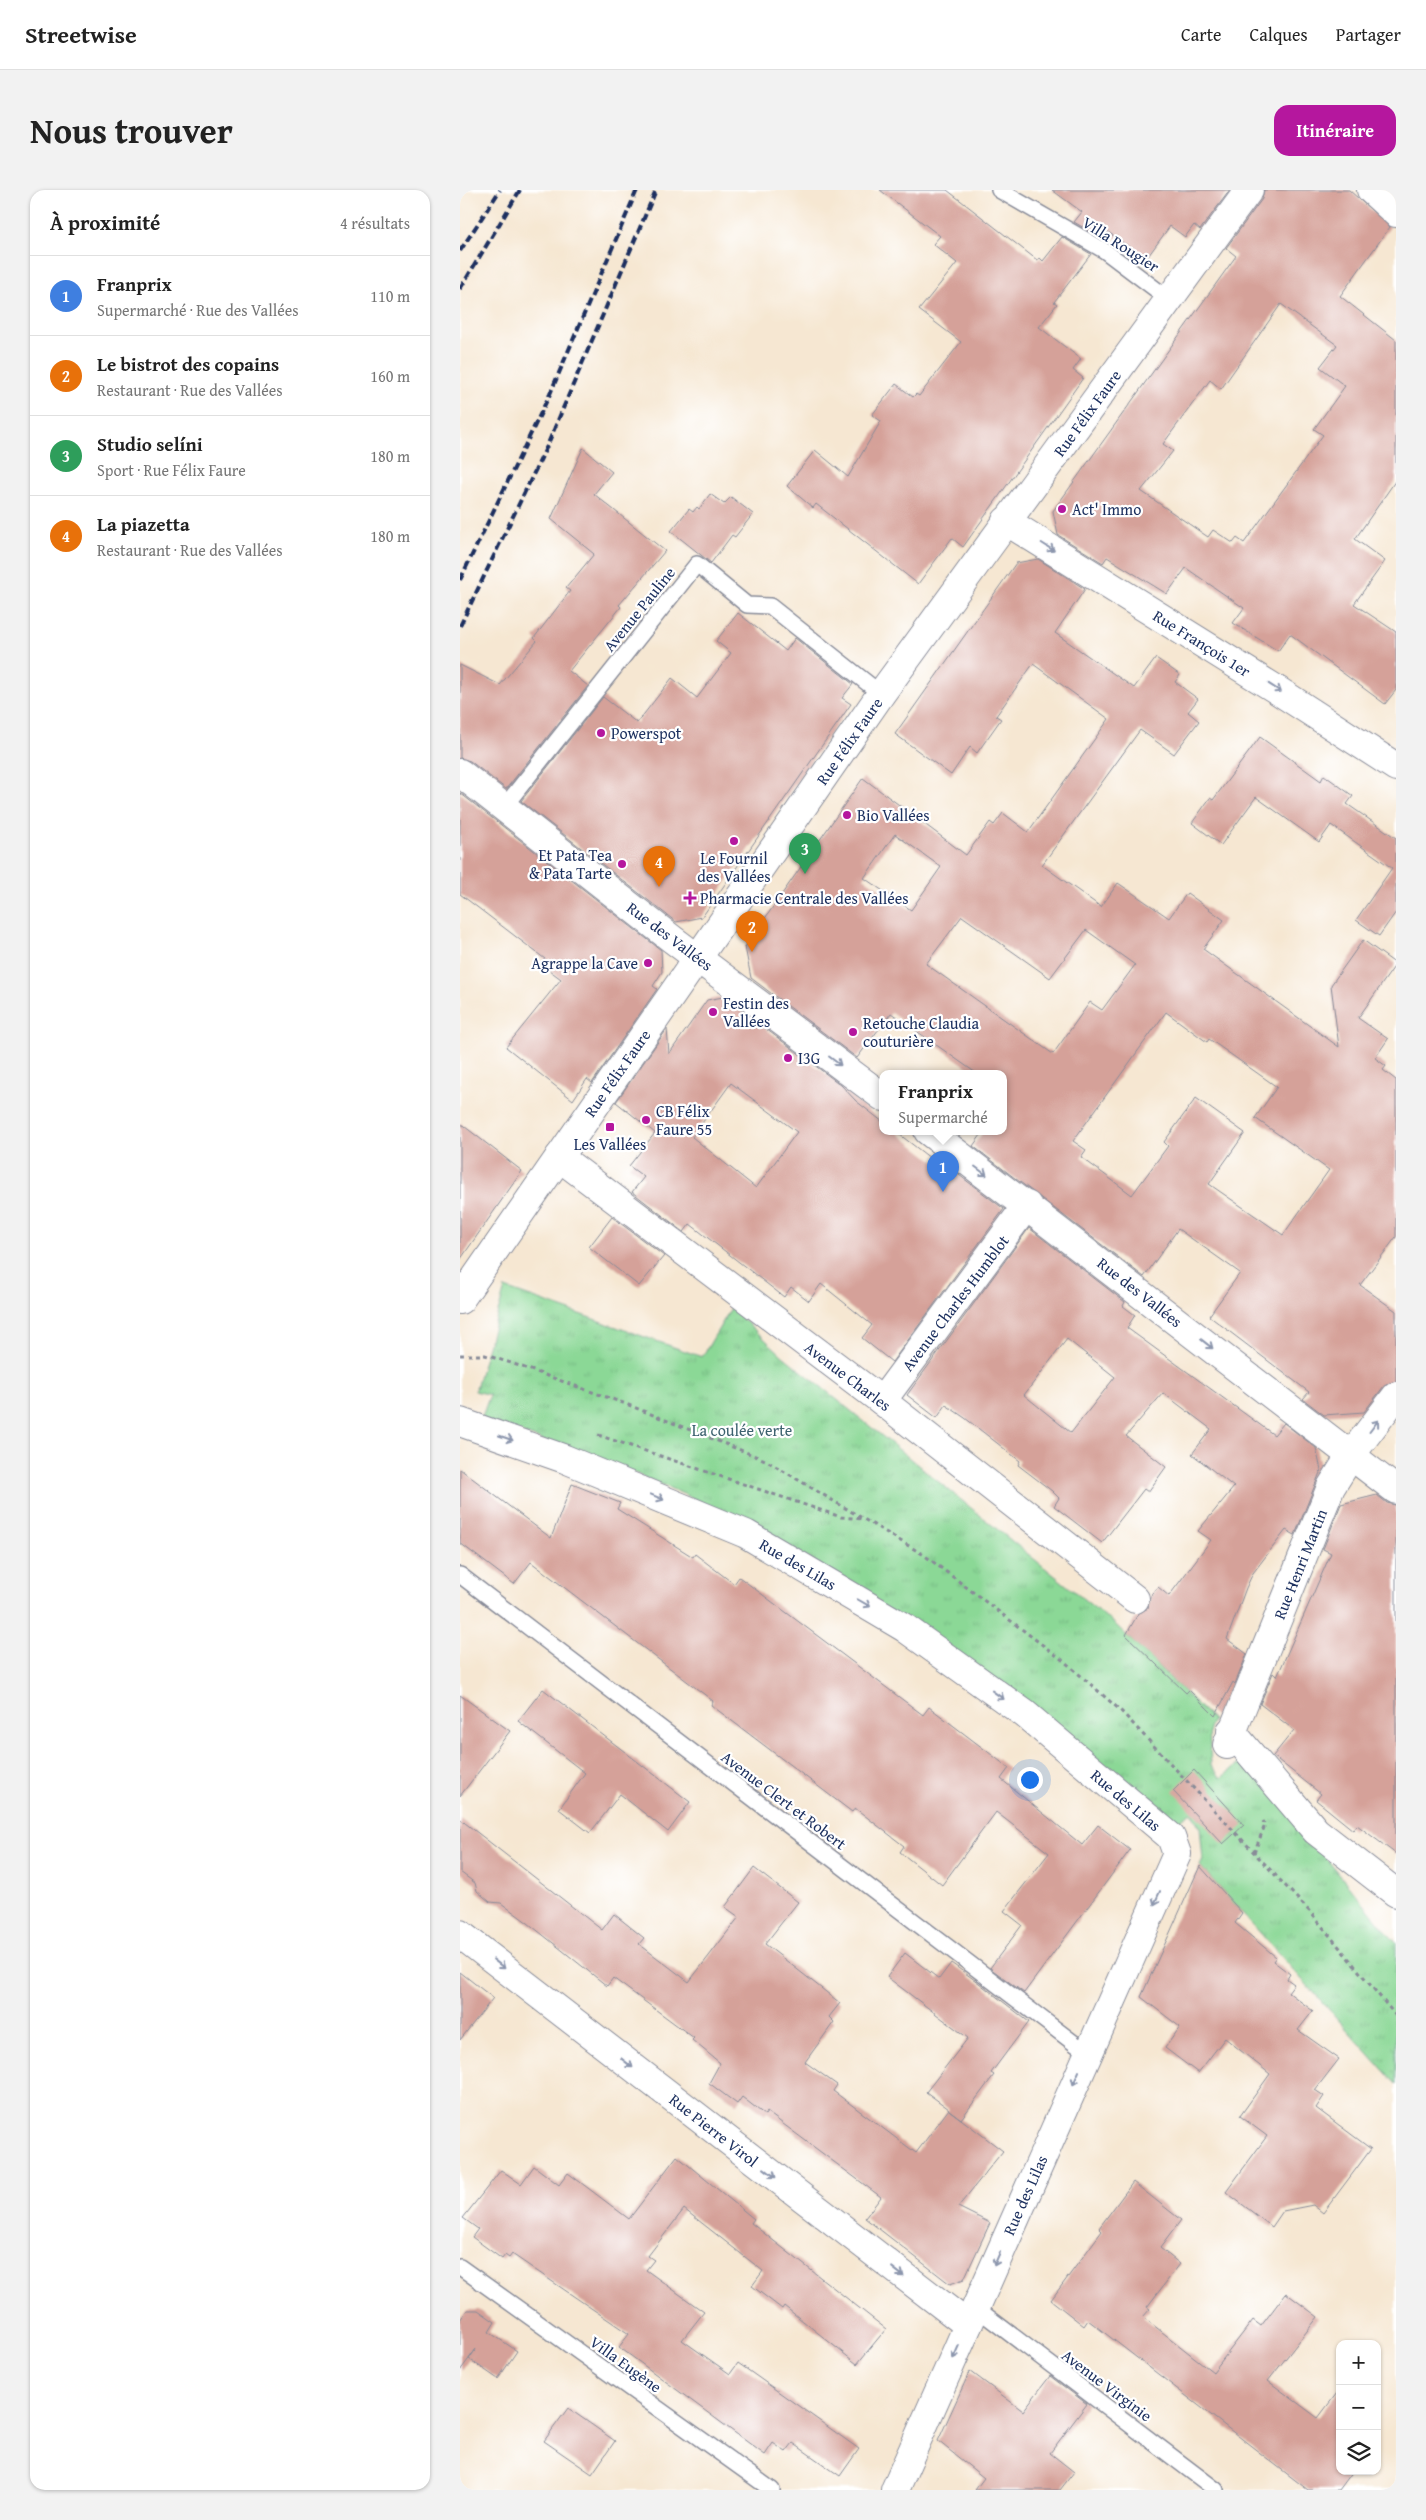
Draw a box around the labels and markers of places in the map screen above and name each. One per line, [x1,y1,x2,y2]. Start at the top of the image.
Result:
place label: Act' Immo [1072,497,1141,521]
marker: Act' Immo [1056,503,1068,515]
place label: Powerspot [611,721,682,745]
marker: Powerspot [595,727,607,739]
place label: Bio Vallées [857,803,930,827]
marker: Bio Vallées [841,809,853,821]
pin: 3 [789,833,821,874]
marker: Le Fournil des Vallées [728,835,740,847]
place label: Et Pata Tea & Pata Tarte [529,843,612,885]
pin: 4 [643,846,675,887]
place label: Le Fournil des Vallées [697,846,771,888]
marker: Et Pata Tea & Pata Tarte [616,858,628,870]
place label: Pharmacie Centrale des Vallées [700,886,909,910]
marker: Pharmacie Centrale des Vallées [684,892,696,904]
pin: 2 [736,911,768,952]
place label: Agrappe la Cave [531,951,638,975]
marker: Agrappe la Cave [642,957,654,969]
place label: Festin des Vallées [723,991,789,1033]
marker: Festin des Vallées [707,1006,719,1018]
place label: Retouche Claudia couturière [863,1011,979,1053]
marker: Retouche Claudia couturière [847,1026,859,1038]
place label: I3G [798,1046,821,1070]
marker: I3G [782,1052,794,1064]
place label: CB Félix Faure 55 [656,1099,712,1141]
marker: CB Félix Faure 55 [640,1114,652,1126]
marker: Les Vallées [604,1121,616,1133]
place label: Les Vallées [574,1132,646,1156]
pin: 1 [927,1151,959,1192]

